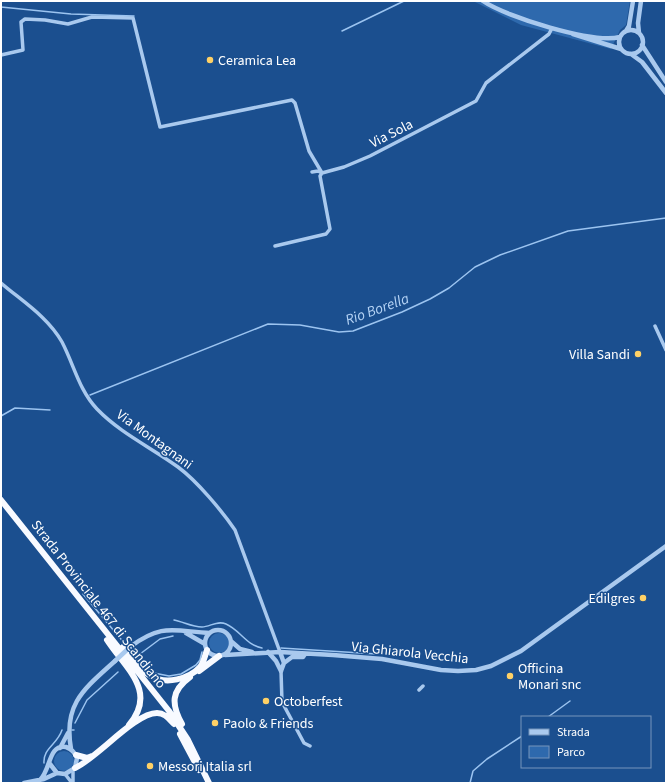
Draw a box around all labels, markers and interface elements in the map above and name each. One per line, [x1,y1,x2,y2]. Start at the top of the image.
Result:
place label: Ceramica Lea [218,51,296,71]
marker: Ceramica Lea [205,55,215,65]
street label: Via Sola [366,114,417,153]
water label: Rio Borella [342,288,412,331]
place label: Villa Sandi [569,345,630,365]
marker: Villa Sandi [633,349,643,359]
street label: Via Montagnani [112,405,197,474]
street label: Strada Provinciale 467 di Scandiano [26,516,170,693]
place label: Edilgres [588,589,635,609]
marker: Edilgres [638,593,648,603]
street label: Via Ghiarola Vecchia [350,637,469,669]
place label: Officina Monari snc [518,659,582,695]
marker: Officina Monari snc [505,671,515,681]
place label: Octoberfest [274,692,343,712]
marker: Octoberfest [261,696,271,706]
place label: Paolo & Friends [223,714,314,734]
legend [521,716,651,768]
marker: Paolo & Friends [210,718,220,728]
text: Strada [557,724,590,741]
text: Parco [557,744,585,761]
place label: Messori Italia srl [158,757,252,777]
marker: Messori Italia srl [145,761,155,771]

